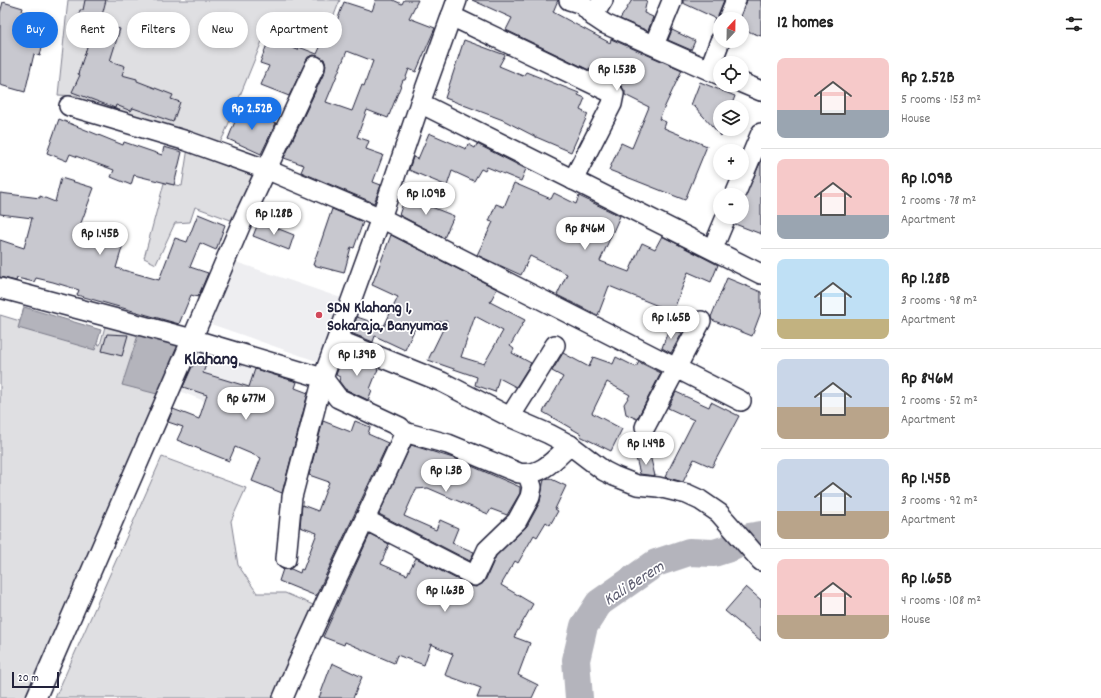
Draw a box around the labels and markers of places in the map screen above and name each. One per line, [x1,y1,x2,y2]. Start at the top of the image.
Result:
pin: Rp 1.53B [576,58,658,92]
pin: Rp 2.52B [211,97,293,131]
pin: Rp 1.09B [385,182,467,216]
pin: Rp 1.28B [233,202,315,236]
pin: Rp 846M [548,217,622,251]
pin: Rp 1.45B [59,222,141,256]
place label: SDN Klahang 1, Sokaraja, Banyumas [327,297,448,338]
pin: Rp 1.65B [630,306,712,340]
marker: SDN Klahang 1, Sokaraja, Banyumas [314,310,324,320]
pin: Rp 1.39B [316,343,398,377]
pin: Rp 677M [209,387,283,421]
pin: Rp 1.49B [605,432,687,466]
pin: Rp 1.3B [409,459,483,493]
pin: Rp 1.63B [404,579,486,613]

